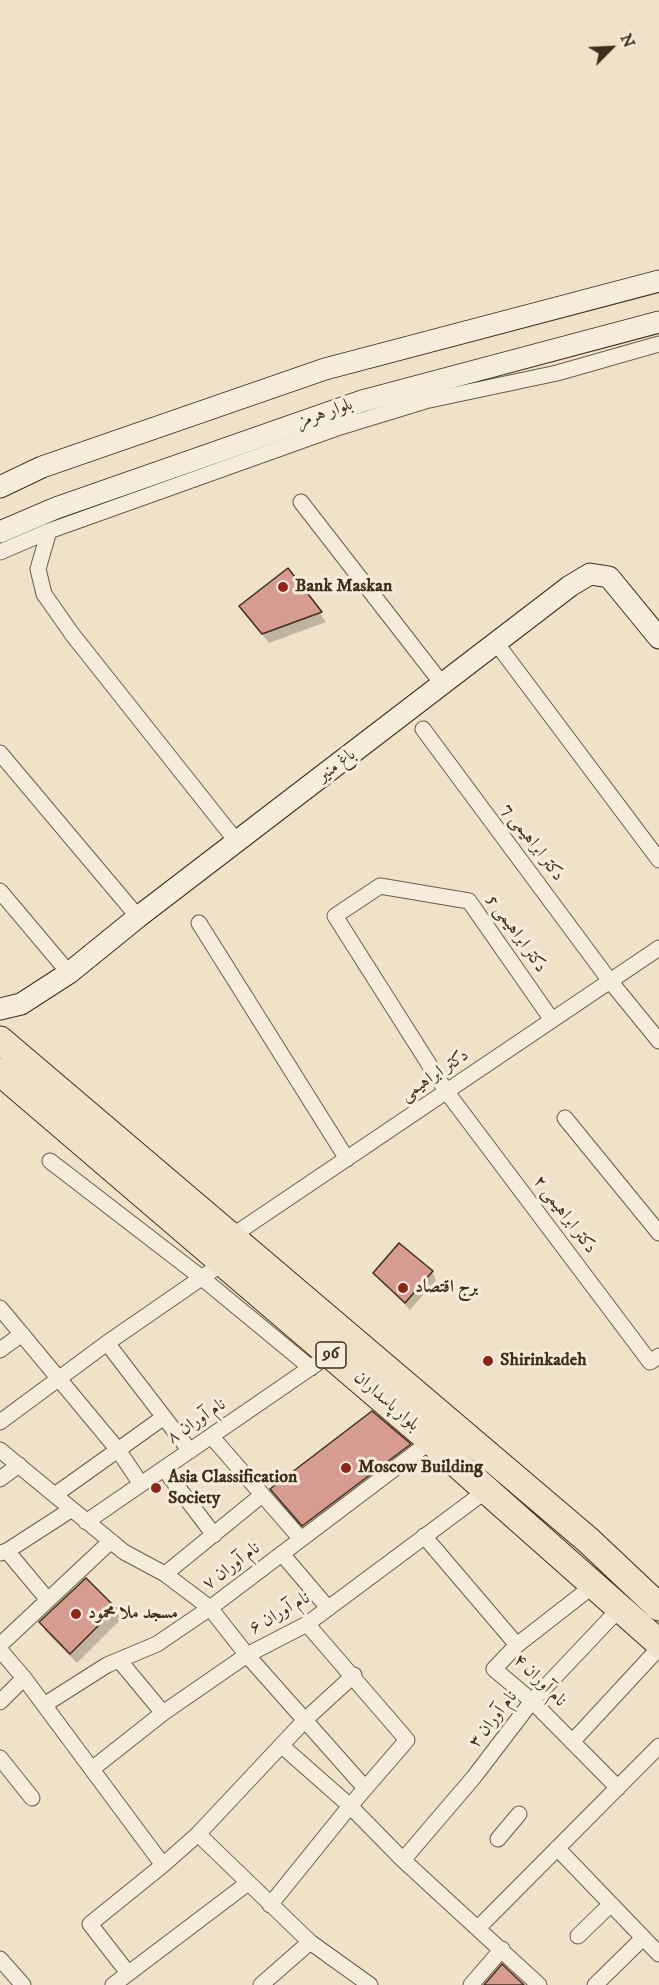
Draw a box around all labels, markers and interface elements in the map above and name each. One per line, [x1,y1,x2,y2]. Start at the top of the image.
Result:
north arrow [581,18,641,78]
text: N [616,31,639,51]
street label: بلوار هرمز [294,394,356,434]
place label: Bank Maskan [295,576,392,598]
marker: Bank Maskan [276,580,290,594]
street label: باغ منیر [314,745,360,787]
street label: دکتر ابراهیمی 7 [496,800,568,886]
street label: دکتر ابراهیمی 5 [481,891,551,977]
street label: دکتر ابراهیمی [397,1045,473,1107]
street label: دکتر ابراهیمی ۲ [528,1172,600,1258]
place label: برج اقتصاد [415,1277,478,1299]
marker: برج اقتصاد [396,1281,410,1295]
road number: 96 [316,1342,346,1368]
place label: Shirinkadeh [500,1350,587,1372]
marker: Shirinkadeh [481,1354,495,1368]
street label: بلوار پاسداران [349,1368,423,1436]
street label: نام آوران ۸ [163,1394,231,1450]
place label: Moscow Building [358,1457,483,1479]
marker: Moscow Building [339,1461,353,1475]
place label: Asia Classification Society [168,1467,297,1510]
marker: Asia Classification Society [149,1481,163,1495]
street label: نام آوران ۷ [199,1538,265,1596]
street label: نام آوران ۶ [246,1588,314,1640]
place label: مسجد ملا محمود [88,1603,178,1625]
marker: مسجد ملا محمود [69,1607,83,1621]
street label: نام آوران ۴ [508,1650,570,1712]
street label: نام آوران ۳ [465,1687,523,1753]

